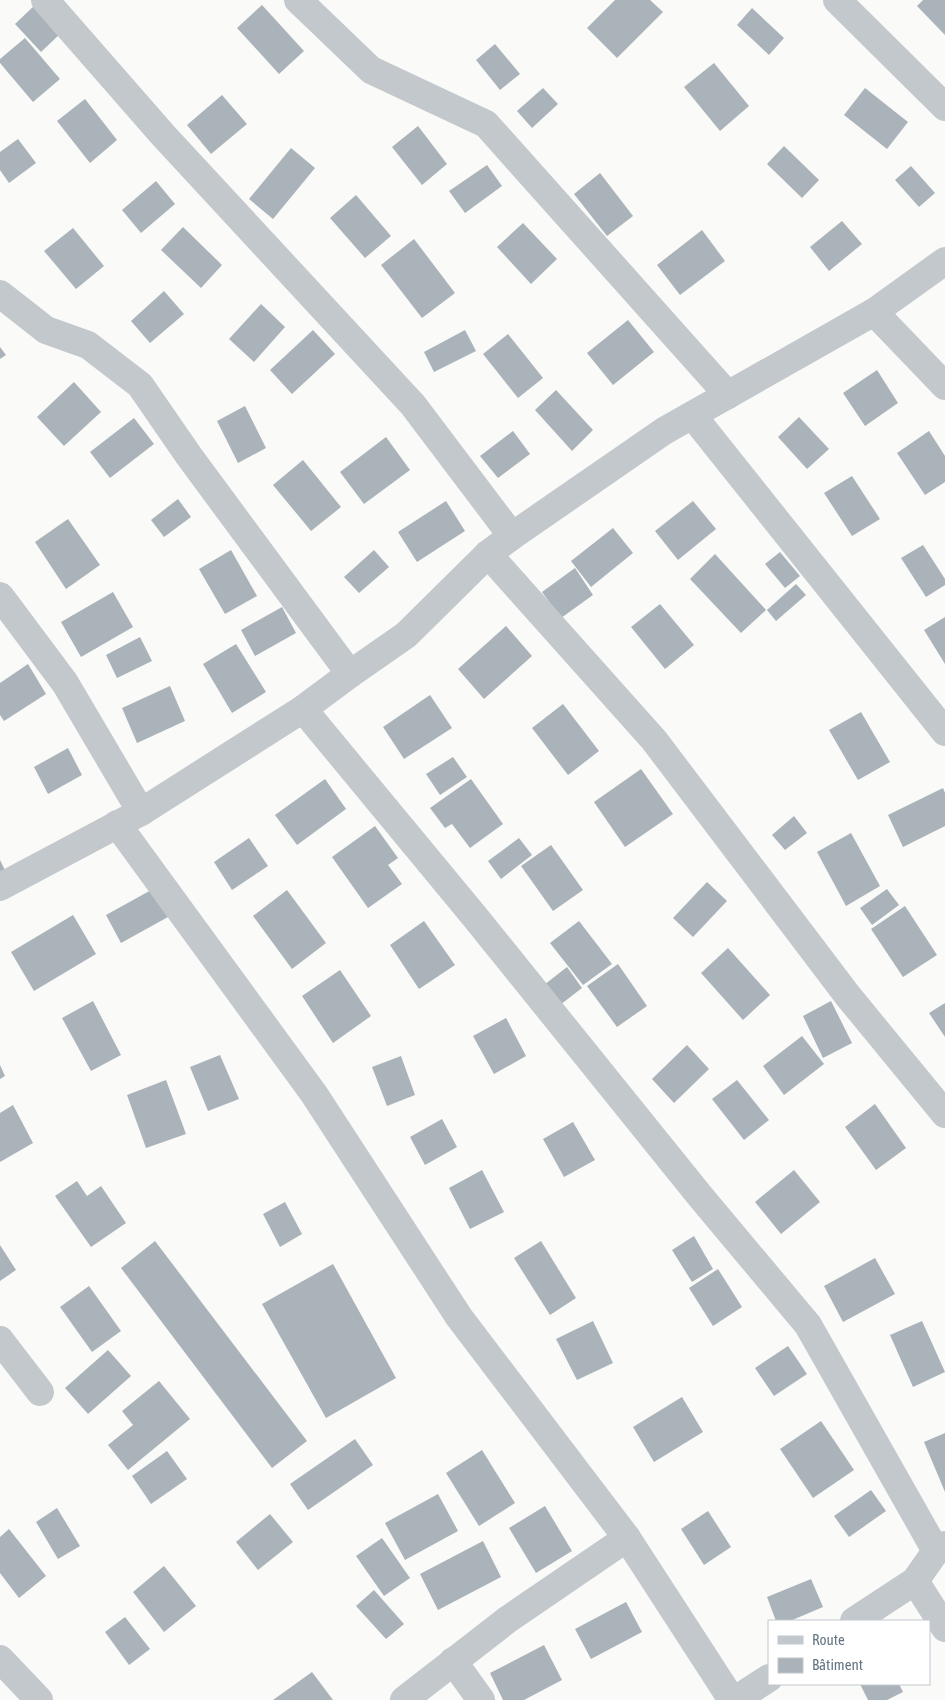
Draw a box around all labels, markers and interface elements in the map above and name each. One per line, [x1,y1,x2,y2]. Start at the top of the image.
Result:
legend [768,1620,930,1685]
text: Route [812,1631,845,1648]
text: Bâtiment [812,1656,863,1673]

